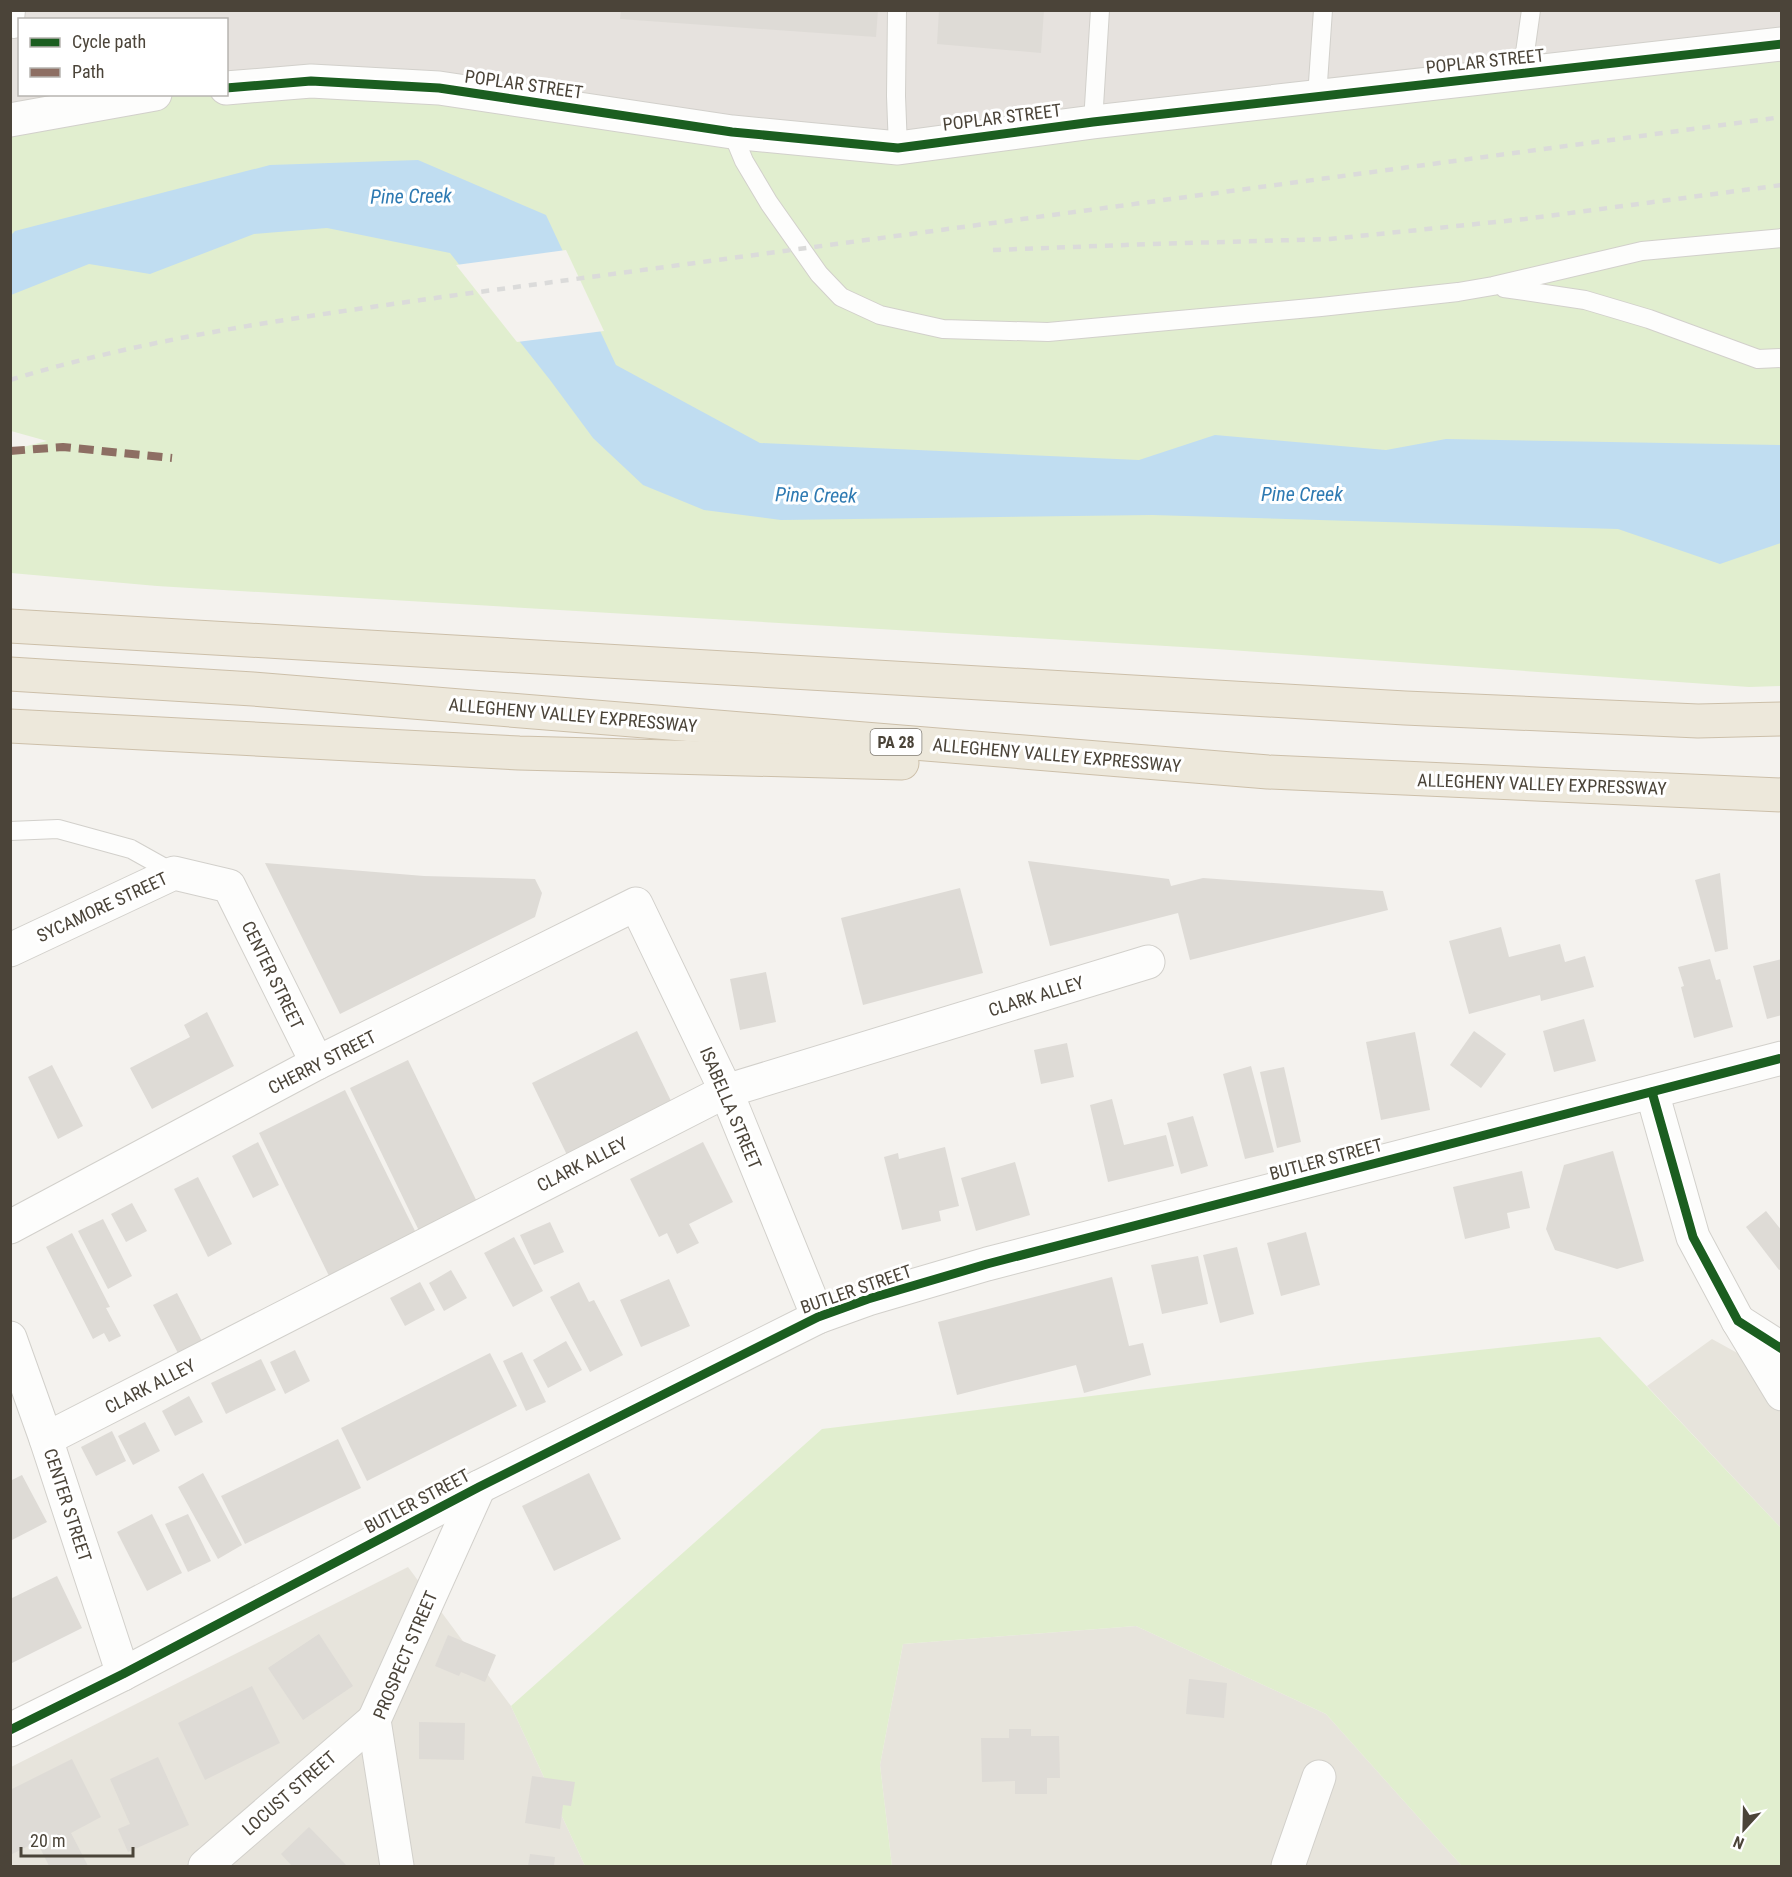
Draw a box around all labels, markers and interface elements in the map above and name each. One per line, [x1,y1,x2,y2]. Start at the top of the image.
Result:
legend [18,18,228,96]
text: Cycle path [72,31,146,52]
street label: POPLAR STREET [1425,44,1545,78]
text: Path [72,61,105,82]
street label: POPLAR STREET [463,65,585,103]
street label: POPLAR STREET [942,99,1062,135]
water label: Pine Creek [370,183,453,209]
water label: Pine Creek [775,482,858,508]
water label: Pine Creek [1261,482,1344,506]
street label: ALLEGHENY VALLEY EXPRESSWAY [448,694,699,736]
road number: PA 28 [870,729,922,755]
street label: ALLEGHENY VALLEY EXPRESSWAY [932,734,1183,776]
street label: ALLEGHENY VALLEY EXPRESSWAY [1417,769,1668,799]
street label: SYCAMORE STREET [33,868,171,946]
street label: CENTER STREET [238,917,308,1033]
street label: CLARK ALLEY [986,971,1087,1020]
street label: CHERRY STREET [265,1026,379,1098]
street label: ISABELLA STREET [696,1044,766,1172]
street label: CLARK ALLEY [533,1132,631,1196]
street label: BUTLER STREET [1267,1134,1385,1184]
street label: BUTLER STREET [798,1260,914,1318]
street label: CLARK ALLEY [101,1354,199,1418]
street label: CENTER STREET [40,1446,96,1564]
street label: BUTLER STREET [361,1464,473,1538]
street label: PROSPECT STREET [368,1588,442,1722]
street label: LOCUST STREET [238,1747,340,1839]
north arrow [1714,1799,1774,1859]
scale bar [21,1820,134,1858]
text: 20 m [30,1830,65,1851]
text: N [1730,1832,1747,1853]

